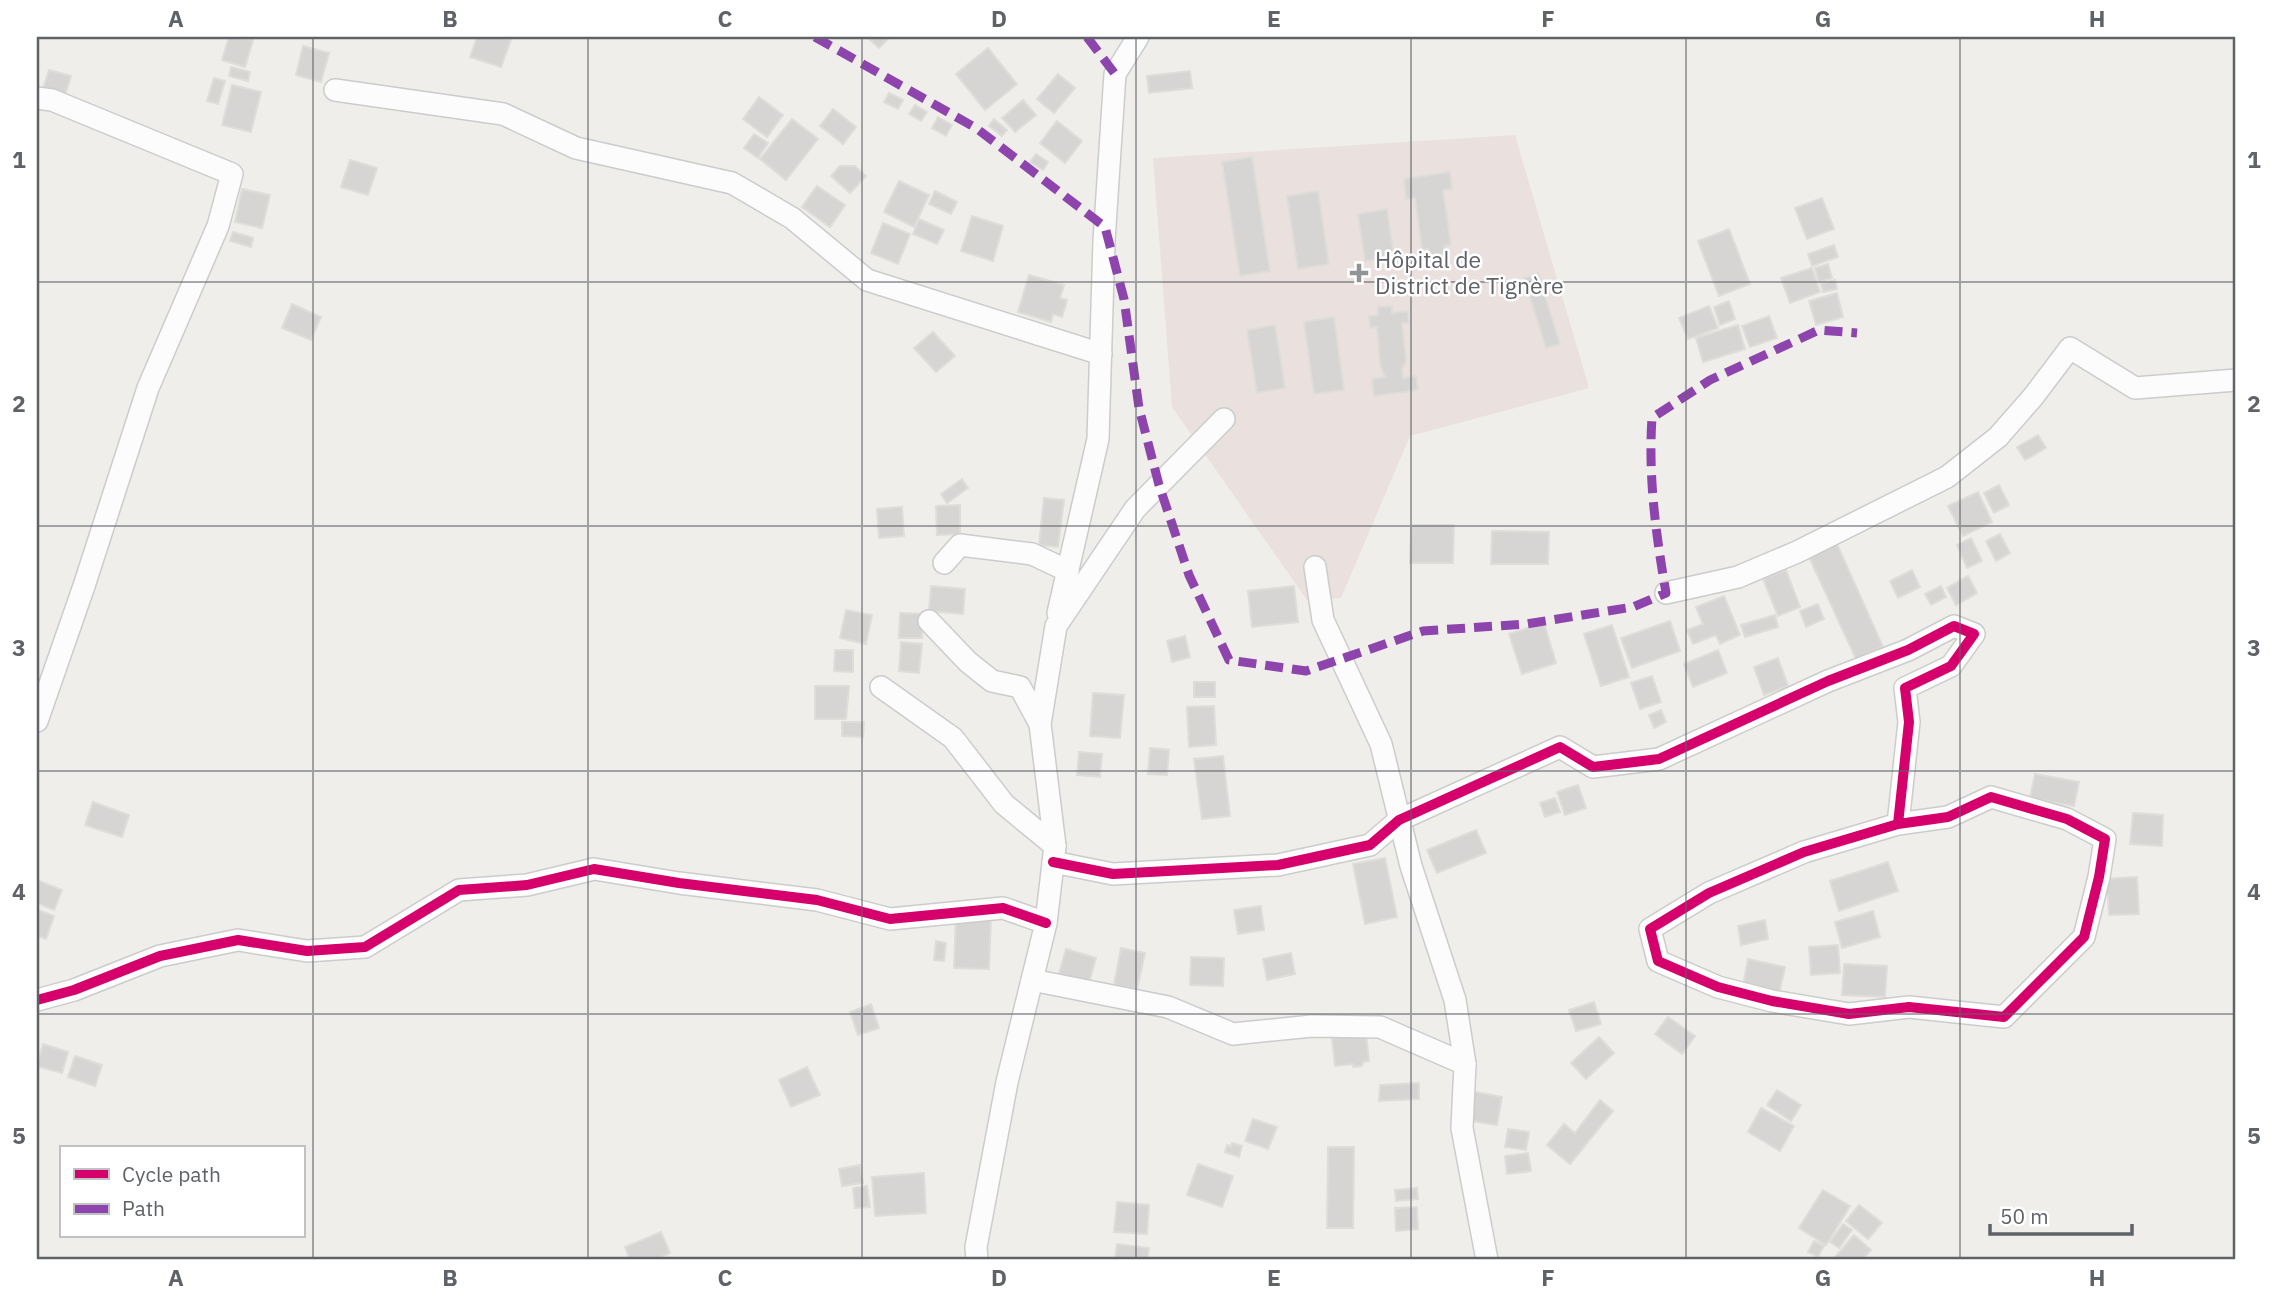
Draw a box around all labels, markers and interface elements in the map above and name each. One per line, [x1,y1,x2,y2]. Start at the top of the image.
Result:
text: A [168,3,184,33]
text: B [442,3,458,33]
text: C [718,3,733,33]
text: D [991,3,1007,33]
text: E [1267,3,1281,33]
text: F [1541,3,1555,33]
text: G [1815,3,1831,33]
text: H [2089,3,2105,33]
text: 1 [12,144,26,174]
text: 1 [2247,144,2261,174]
place label: Hôpital de District de Tignère [1375,244,1564,300]
marker: Hôpital de District de Tignère [1349,263,1369,283]
text: 2 [12,388,26,418]
text: 2 [2247,388,2261,418]
text: 3 [12,632,26,662]
text: 3 [2247,632,2261,662]
text: 4 [12,876,26,906]
text: 4 [2247,876,2261,906]
text: 5 [12,1120,26,1150]
text: 5 [2247,1120,2261,1150]
legend [60,1146,304,1238]
text: Cycle path [122,1160,221,1188]
scale bar [1990,1192,2131,1236]
text: Path [122,1194,165,1222]
text: 50 m [2000,1202,2049,1230]
text: A [168,1262,184,1292]
text: B [442,1262,458,1292]
text: C [718,1262,733,1292]
text: D [991,1262,1007,1292]
text: E [1267,1262,1281,1292]
text: F [1541,1262,1555,1292]
text: G [1815,1262,1831,1292]
text: H [2089,1262,2105,1292]

